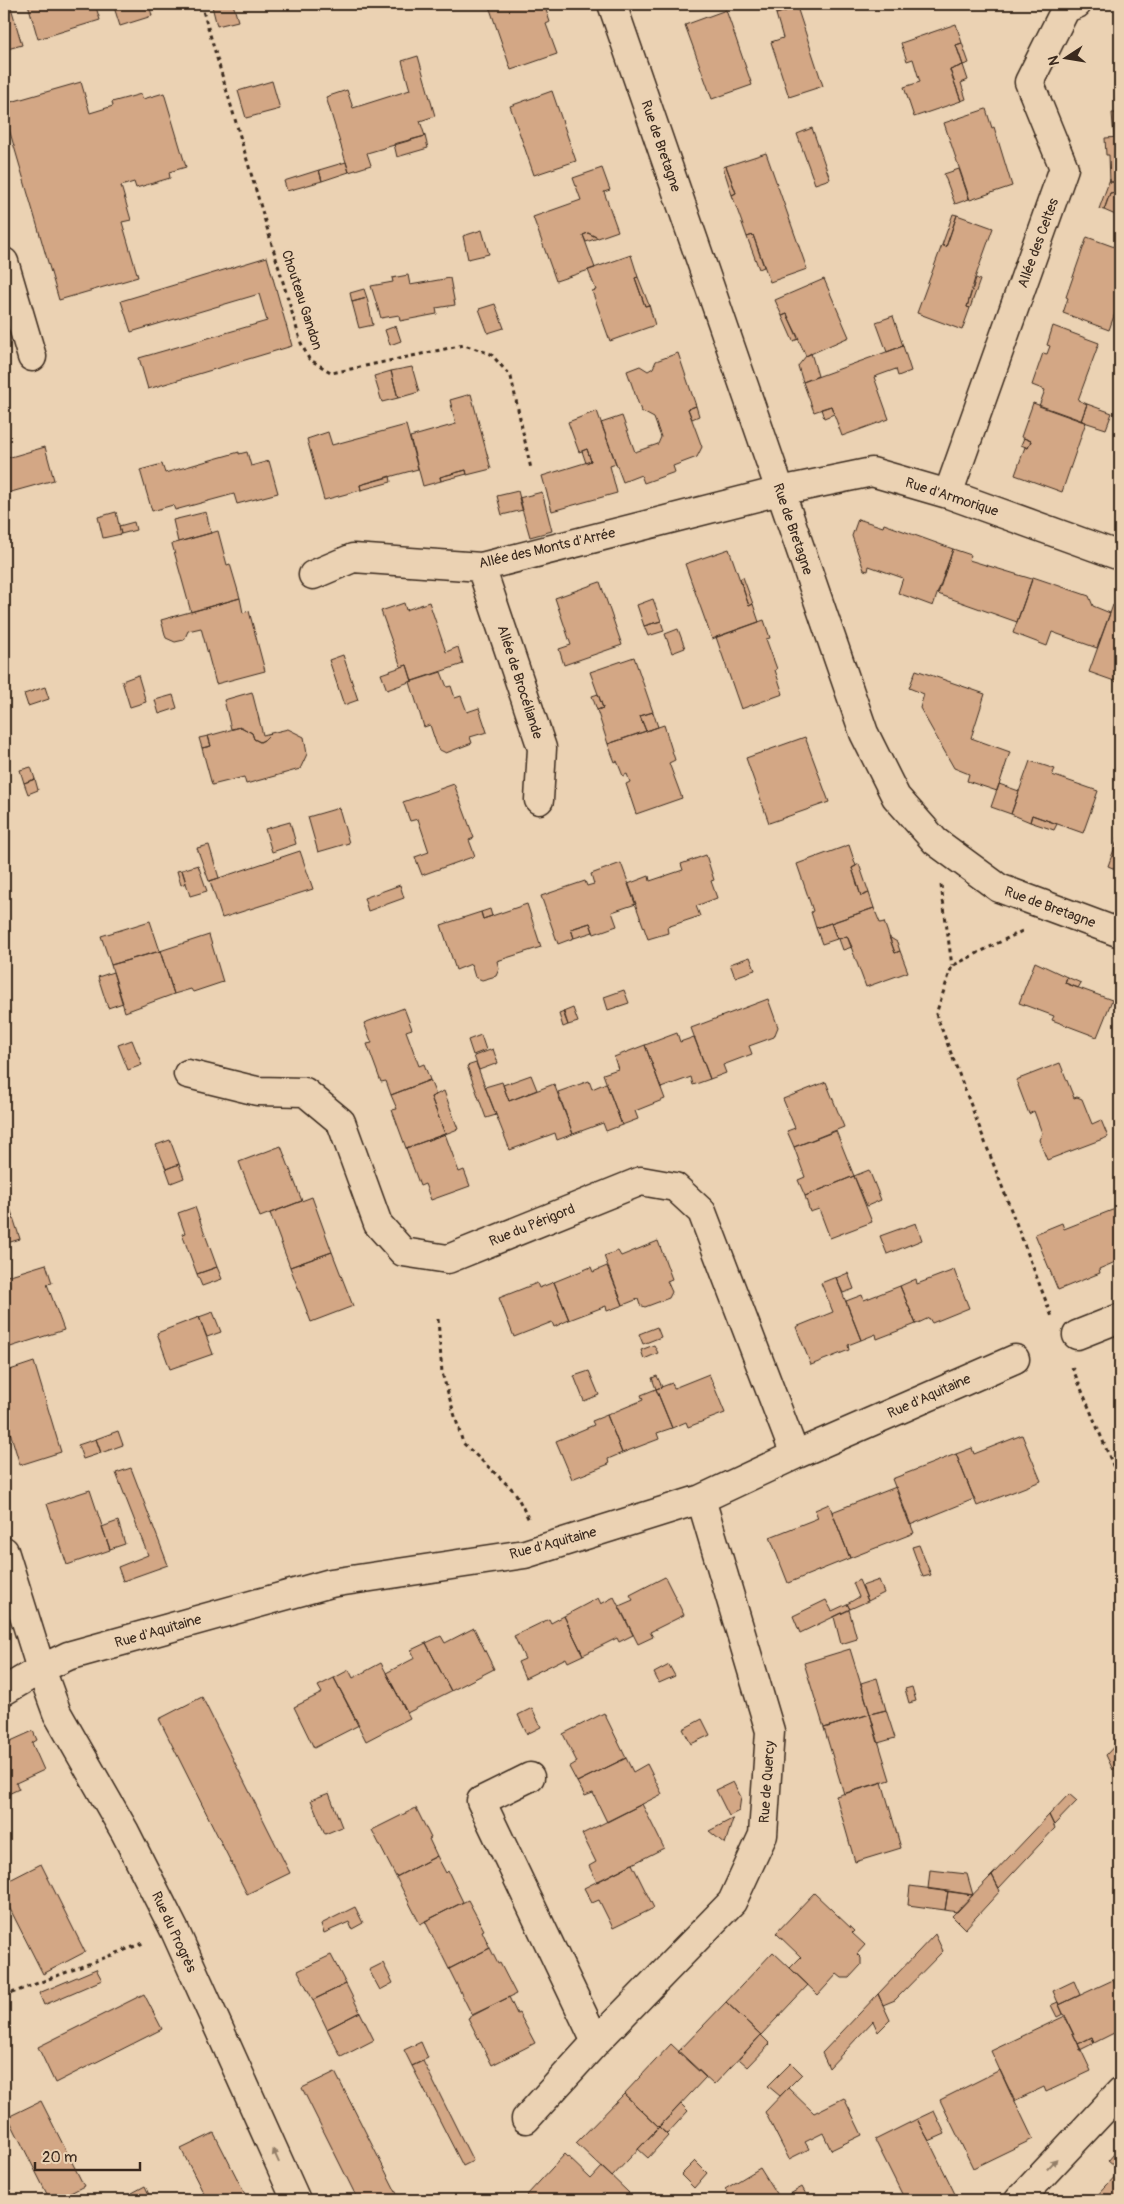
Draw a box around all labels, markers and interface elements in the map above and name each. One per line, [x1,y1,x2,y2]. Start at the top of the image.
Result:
north arrow [1042,32,1092,82]
text: N [1044,54,1063,67]
street label: Rue de Bretagne [637,98,685,194]
street label: Allée des Celtes [1014,195,1062,290]
street label: Chouteau Gandon [278,248,326,352]
street label: Rue d'Armorique [903,474,1001,520]
street label: Rue de Bretagne [769,481,817,577]
street label: Allée des Monts d'Arrée [477,524,617,572]
street label: Allée de Brocéliande [494,623,546,741]
street label: Rue de Bretagne [1002,883,1098,931]
street label: Rue du Périgord [487,1200,577,1250]
street label: Rue d'Aquitaine [885,1370,973,1422]
street label: Rue d'Aquitaine [508,1523,598,1563]
street label: Rue d'Aquitaine [113,1611,203,1651]
street label: Rue de Quercy [756,1740,778,1824]
street label: Rue du Progrès [148,1889,200,1976]
scale bar [35,2139,140,2171]
text: 20 m [42,2148,77,2167]
one-way arrow [271,2149,279,2163]
one-way arrow [1046,2158,1058,2170]

